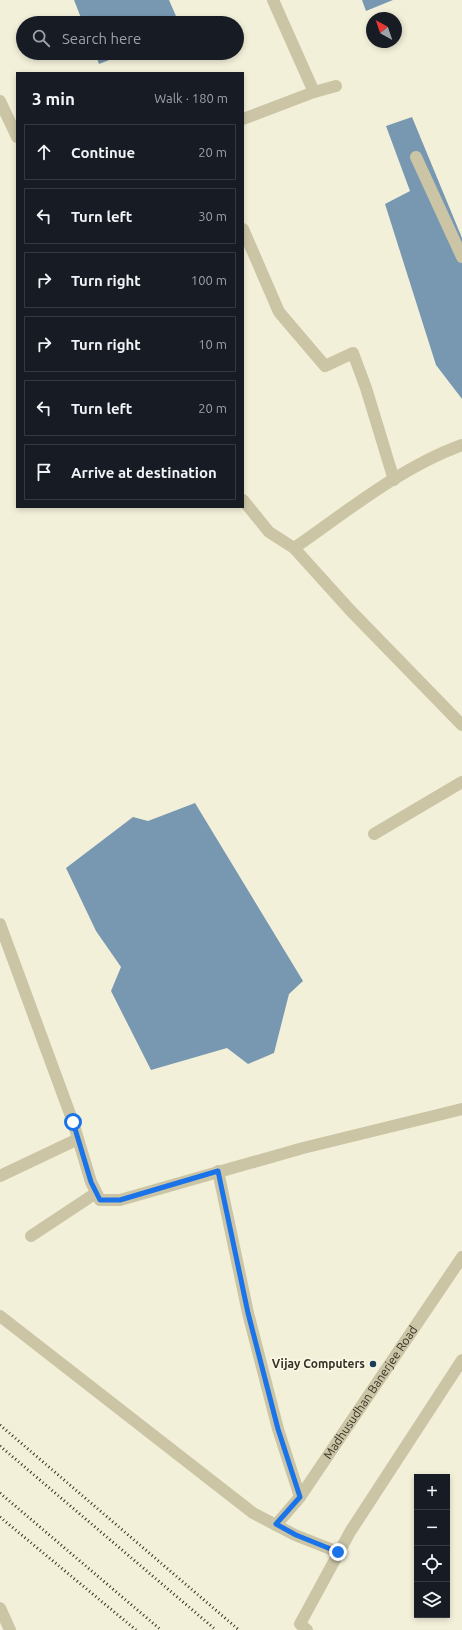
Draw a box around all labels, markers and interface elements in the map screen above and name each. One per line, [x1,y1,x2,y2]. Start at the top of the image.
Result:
north arrow [366,12,402,48]
search box [16,16,244,60]
icon: search [30,27,52,49]
text: Search here [62,30,141,47]
text: 3 min [32,89,75,108]
text: Walk · 180 m [154,91,228,105]
icon: ahead [33,141,55,163]
text: Continue [71,144,135,161]
text: 20 m [198,145,227,159]
icon: left [33,205,55,227]
text: Turn left [71,208,132,225]
text: 30 m [198,209,227,223]
icon: right [33,269,55,291]
text: Turn right [71,272,141,289]
text: 100 m [191,273,227,287]
icon: right [33,333,55,355]
text: Turn right [71,336,141,353]
text: 10 m [198,337,227,351]
icon: left [33,397,55,419]
text: Turn left [71,400,132,417]
text: 20 m [198,401,227,415]
icon: arrive [33,461,55,483]
text: Arrive at destination [71,464,217,481]
route start [64,1113,82,1131]
street label: Madhusudhan Banerjee Road [321,1323,420,1461]
place label: Vijay Computers [272,1357,365,1370]
marker: Vijay Computers [368,1359,378,1369]
map controls [414,1474,450,1618]
button: + [414,1474,450,1510]
button: − [414,1510,450,1546]
route end [329,1543,347,1561]
button: locate [414,1546,450,1582]
button: layers [414,1582,450,1618]

